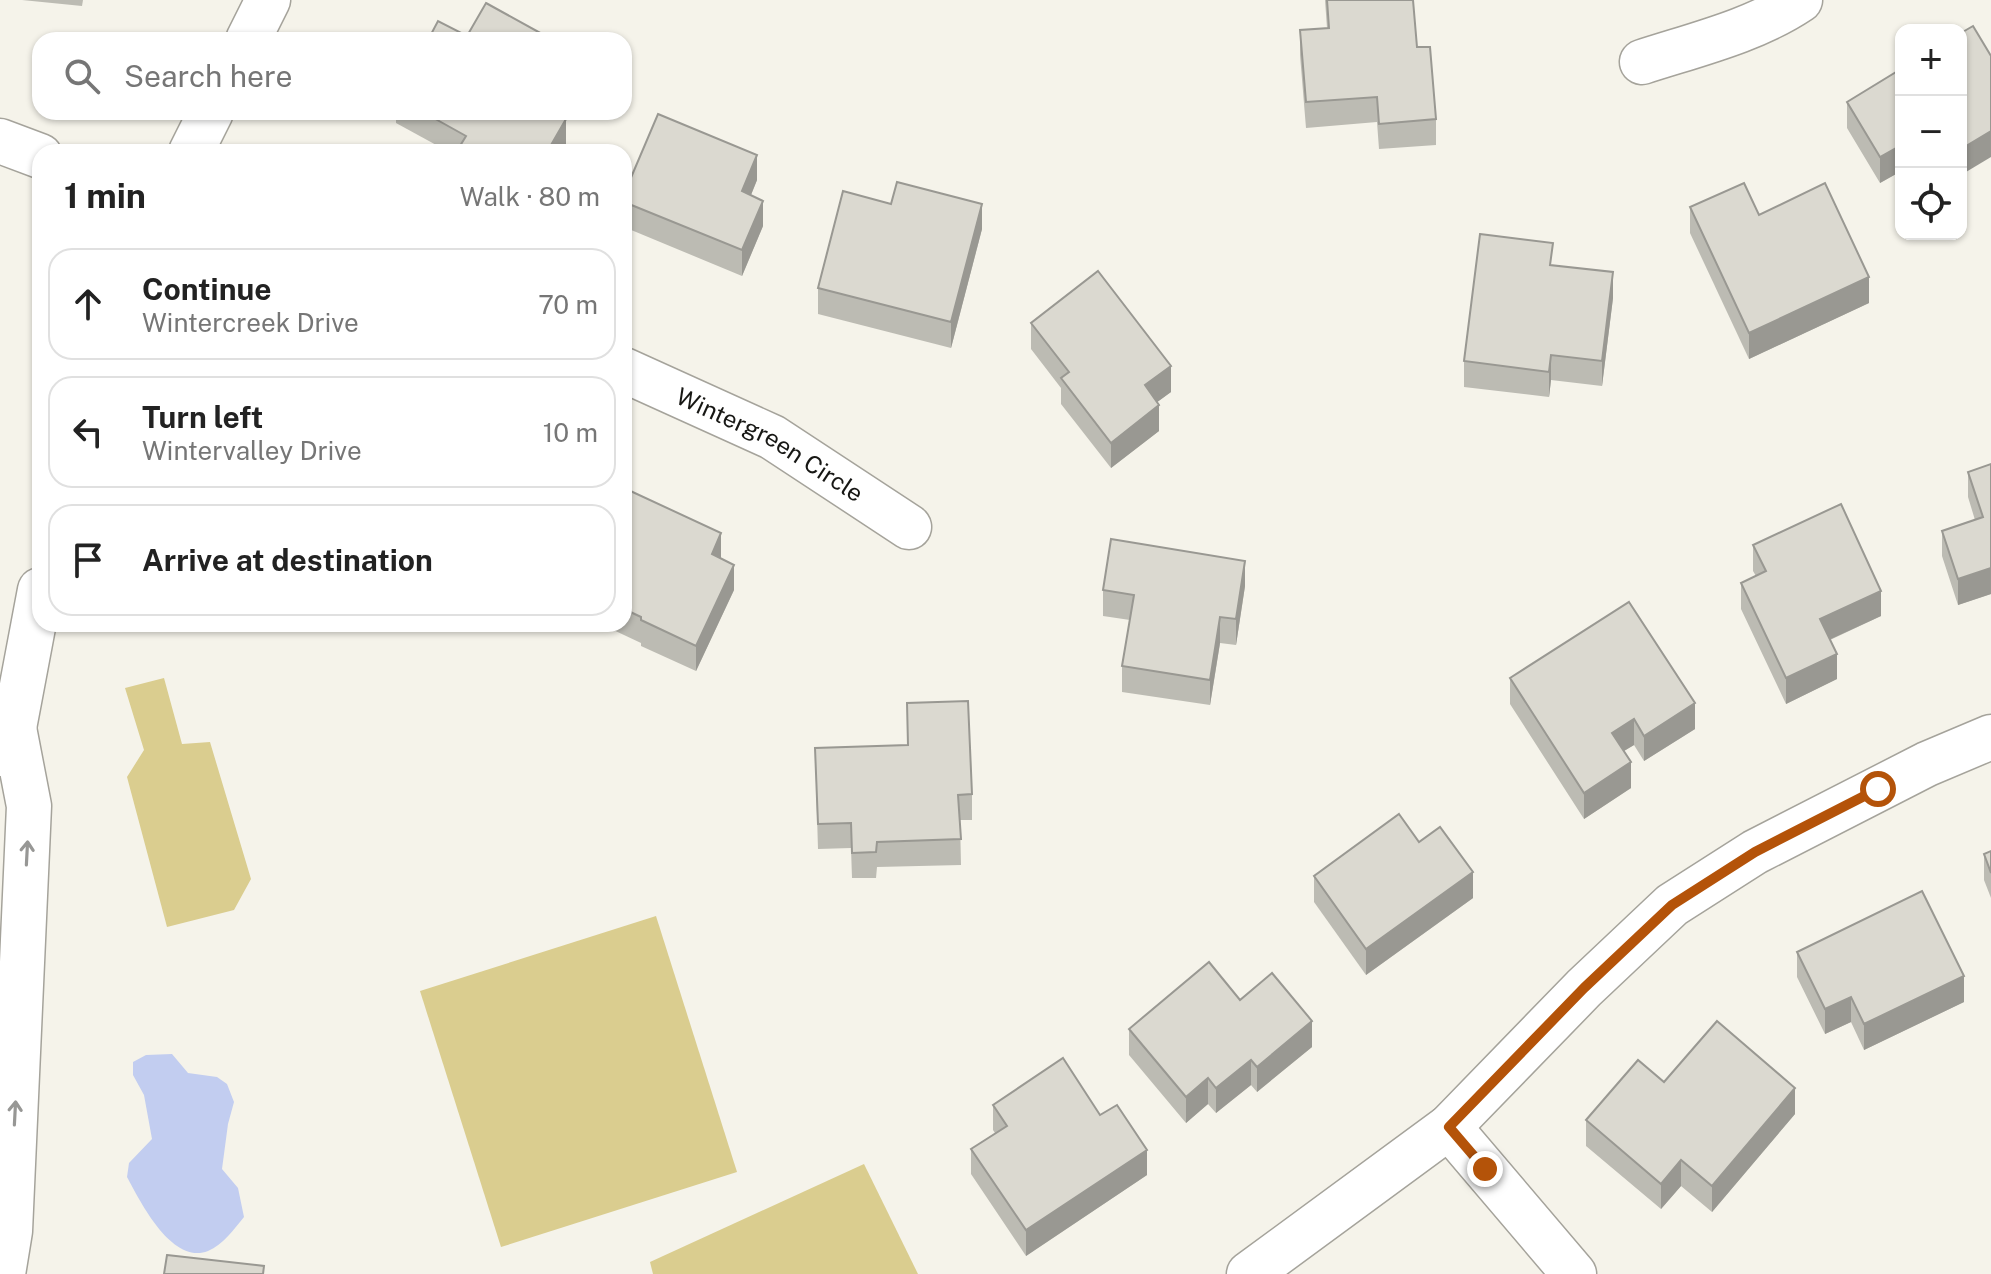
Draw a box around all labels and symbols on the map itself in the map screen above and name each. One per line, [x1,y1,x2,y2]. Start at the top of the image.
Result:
street label: Wintergreen Circle [672,382,869,507]
route start [1860,771,1896,807]
one-way arrow [20,840,35,867]
one-way arrow [8,1100,23,1127]
route end [1467,1151,1503,1187]

